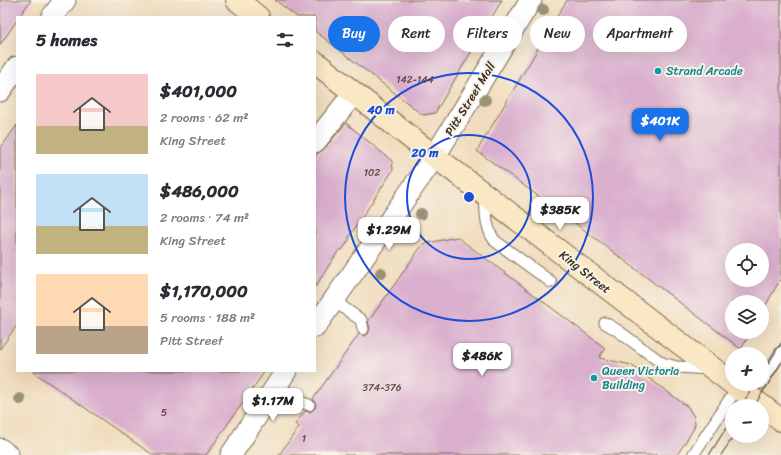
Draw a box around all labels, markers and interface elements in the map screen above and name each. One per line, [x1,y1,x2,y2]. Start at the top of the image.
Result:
chip: Buy [328,16,380,52]
chip: Rent [388,16,445,52]
chip: Filters [453,16,522,52]
chip: New [530,16,585,52]
chip: Apartment [593,16,687,52]
text: 5 homes [36,25,97,55]
icon: filters [274,29,296,51]
street label: Pitt Street Mall [438,57,502,140]
place label: Strand Arcade [666,60,743,82]
marker: Strand Arcade [653,66,663,76]
house number: 142-144 [396,71,434,89]
text: $401,000 [160,76,237,106]
icon: home [68,90,116,138]
text: 40 m [366,99,395,121]
text: 2 rooms · 62 m² [160,106,248,129]
pin: $401K [632,108,688,142]
text: $401K [641,109,679,132]
text: King Street [160,129,226,152]
text: 20 m [411,142,439,164]
house number: 102 [364,164,380,182]
text: $486,000 [160,176,239,206]
icon: home [68,190,116,238]
centre of rings [462,190,476,204]
pin: $385K [532,197,588,231]
text: $385K [540,198,580,221]
text: 2 rooms · 74 m² [160,206,249,229]
pin: $1.29M [356,217,422,251]
text: $1.29M [367,218,411,241]
text: King Street [160,229,226,252]
map controls [725,243,769,443]
button: locate [725,243,769,287]
street label: King Street [554,245,616,299]
text: $1,170,000 [160,276,248,306]
icon: home [68,290,116,338]
button: layers [725,295,769,339]
text: 5 rooms · 188 m² [160,306,255,329]
text: Pitt Street [160,329,223,352]
pin: $486K [454,343,510,377]
text: $486K [462,344,502,367]
button: + [725,347,769,391]
place label: Queen Victoria Building [602,360,679,396]
marker: Queen Victoria Building [589,373,599,383]
house number: 374-376 [363,379,402,397]
pin: $1.17M [240,388,306,422]
text: $1.17M [252,389,294,412]
button: − [725,399,769,443]
house number: 5 [161,404,167,422]
house number: 1 [302,430,306,448]

